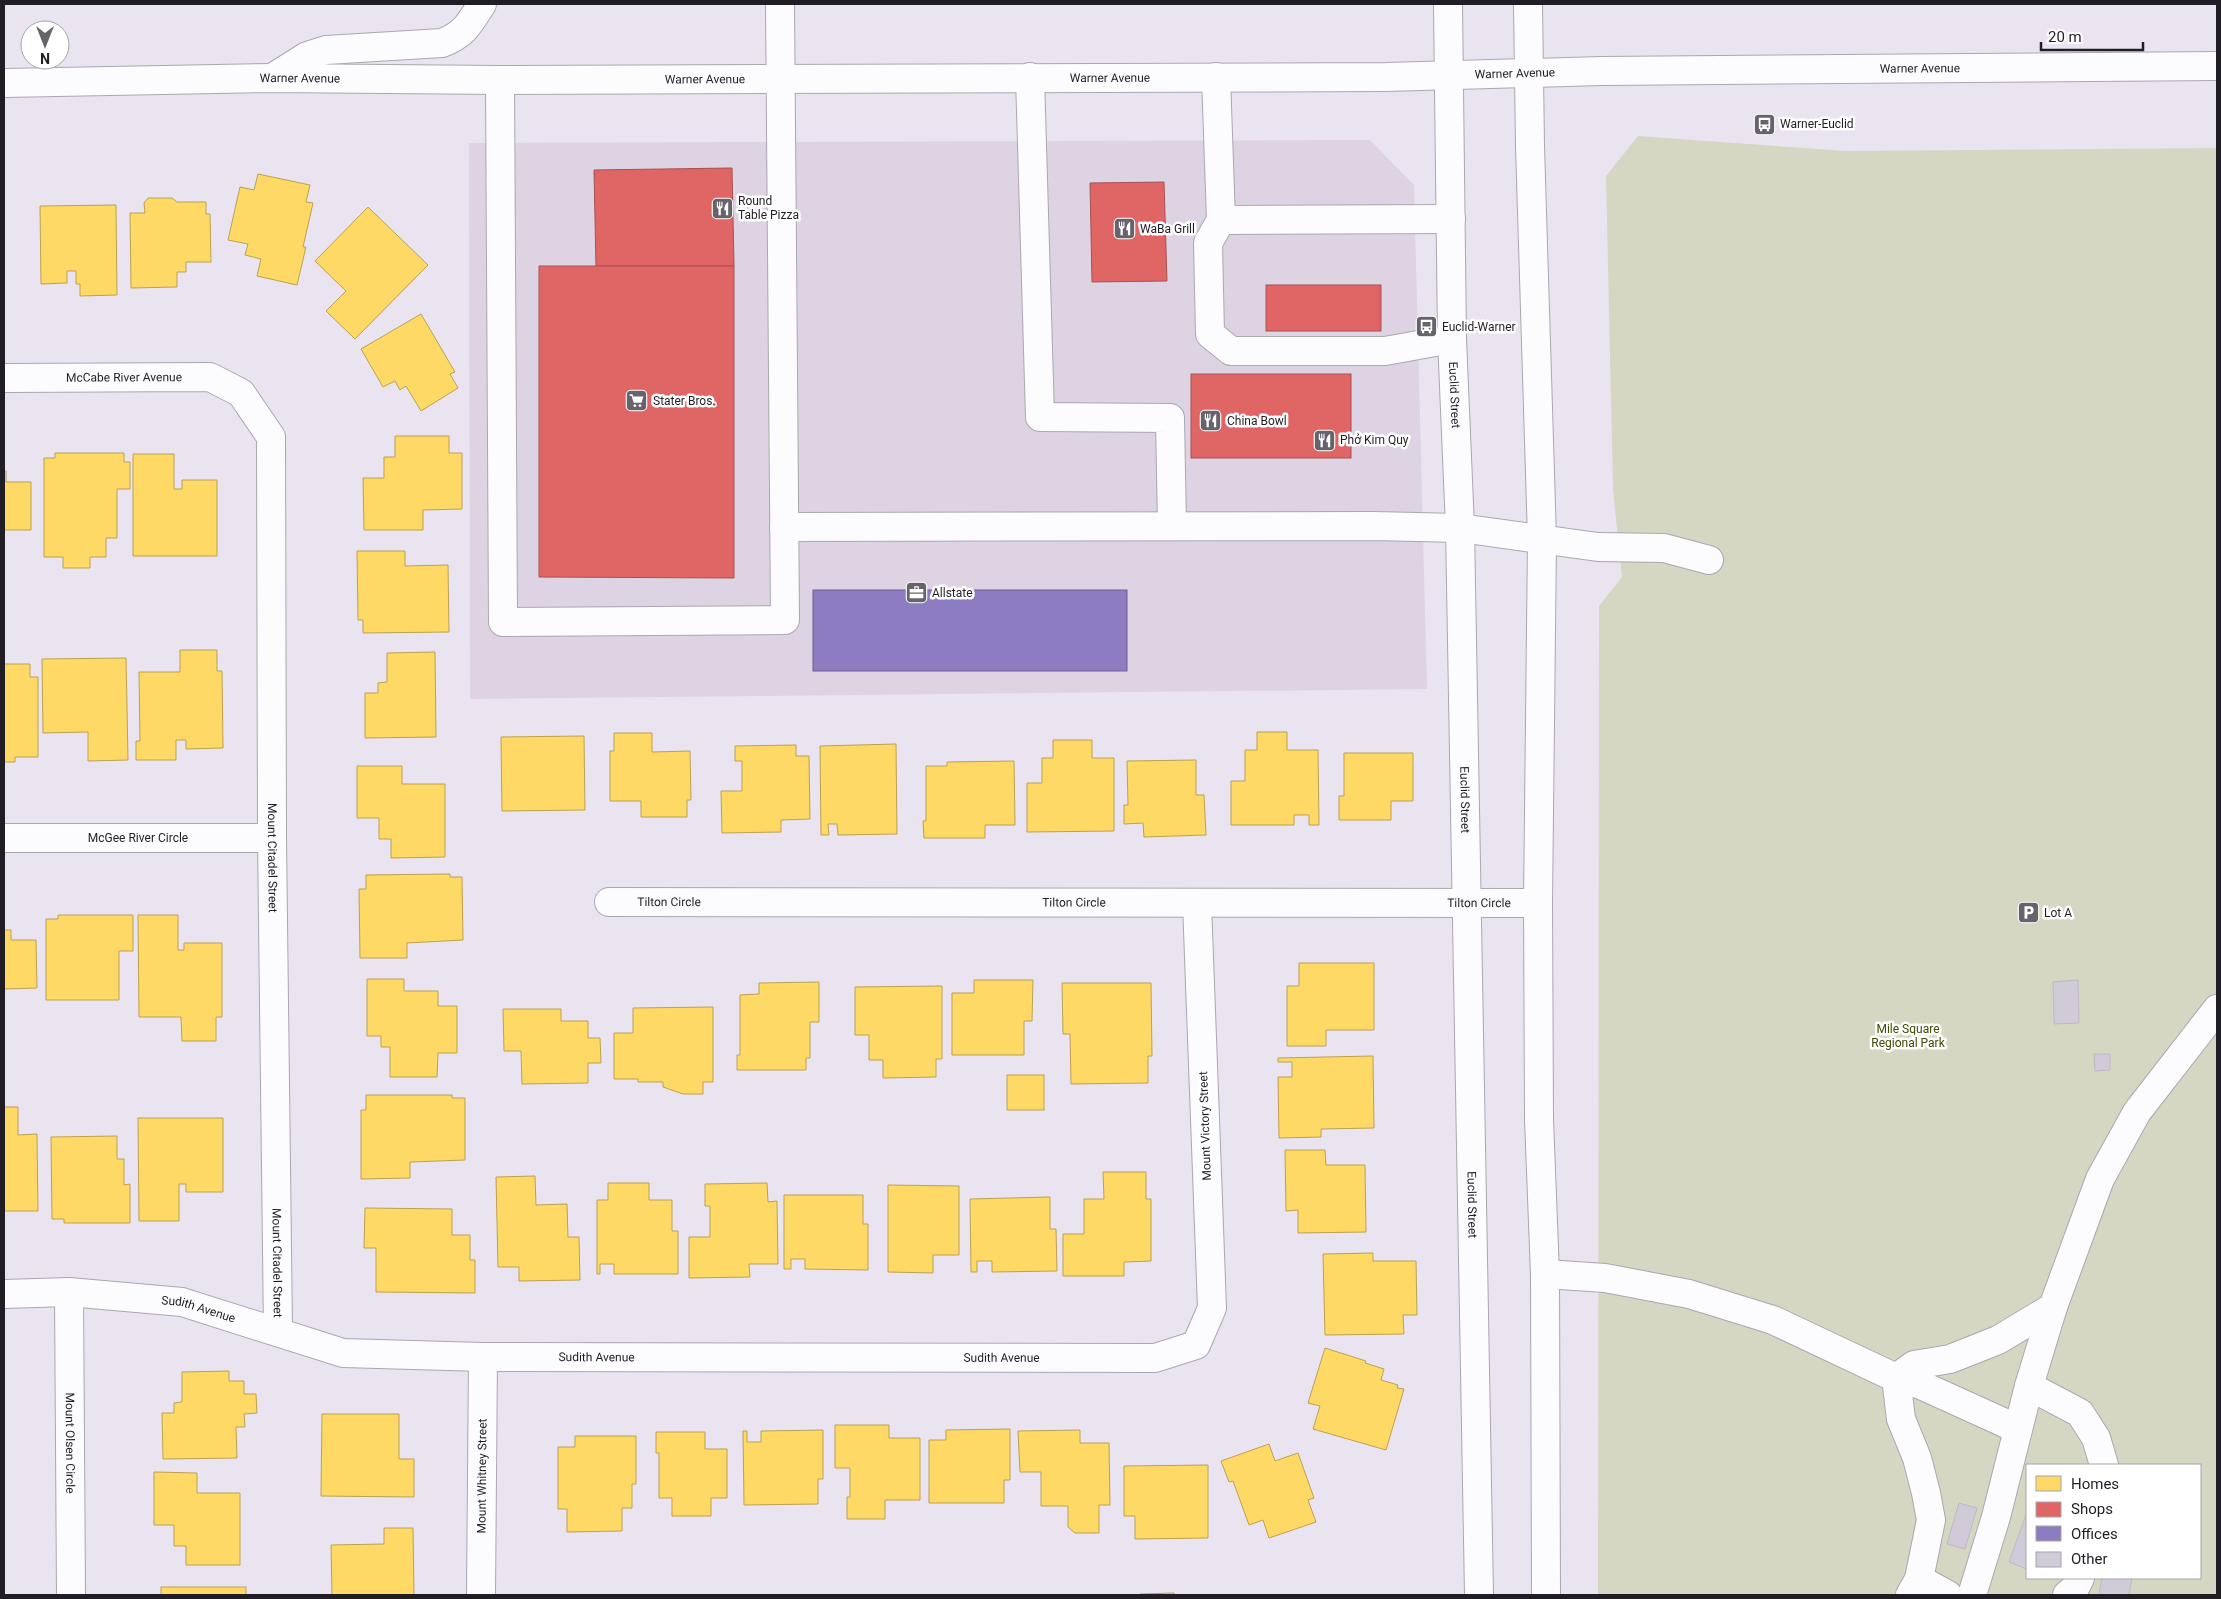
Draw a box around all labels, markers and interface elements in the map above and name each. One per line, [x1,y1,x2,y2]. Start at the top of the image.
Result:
north arrow [20,20,70,70]
scale bar [2041,20,2144,52]
text: 20 m [2048,28,2082,46]
text: N [40,50,50,66]
street label: Warner Avenue [1880,61,1960,76]
street label: Warner Avenue [1474,65,1555,82]
street label: Warner Avenue [260,71,340,86]
street label: Warner Avenue [1070,71,1150,85]
street label: Warner Avenue [665,72,745,86]
bus stop icon: Warner-Euclid [1752,112,1776,136]
place label: Warner-Euclid [1780,117,1854,131]
place label: Round Table Pizza [738,194,799,222]
restaurant icon: Round Table Pizza [710,196,734,220]
restaurant icon: WaBa Grill [1112,217,1136,241]
place label: WaBa Grill [1140,222,1195,236]
bus stop icon: Euclid-Warner [1414,315,1438,339]
place label: Euclid-Warner [1442,320,1516,334]
street label: Euclid Street [1446,361,1463,429]
street label: McCabe River Avenue [66,370,182,385]
supermarket icon: Stater Bros. [625,389,649,413]
place label: Stater Bros. [653,394,716,408]
restaurant icon: China Bowl [1199,409,1223,433]
place label: China Bowl [1227,414,1287,428]
restaurant icon: Phở Kim Quy [1312,428,1336,452]
place label: Phở Kim Quy [1340,433,1409,447]
office icon: Allstate [904,581,928,605]
place label: Allstate [932,586,973,600]
street label: Euclid Street [1457,766,1472,833]
street label: Mount Citadel Street [265,803,280,913]
street label: McGee River Circle [88,831,188,845]
street label: Tilton Circle [637,895,701,909]
street label: Tilton Circle [1042,895,1106,910]
street label: Tilton Circle [1447,896,1511,910]
parking icon: Lot A [2016,901,2040,925]
place label: Lot A [2044,906,2072,920]
park label: Mile Square Regional Park [1871,1022,1946,1050]
street label: Mount Victory Street [1196,1071,1214,1181]
street label: Euclid Street [1464,1171,1480,1238]
street label: Mount Citadel Street [269,1208,285,1318]
street label: Sudith Avenue [161,1293,237,1325]
street label: Sudith Avenue [558,1350,635,1364]
street label: Sudith Avenue [963,1351,1040,1365]
street label: Mount Olsen Circle [63,1392,77,1494]
street label: Mount Whitney Street [475,1418,489,1534]
legend [2026,1464,2201,1579]
text: Homes [2071,1475,2119,1493]
text: Shops [2071,1500,2113,1518]
text: Offices [2071,1525,2118,1543]
text: Other [2071,1550,2108,1568]

